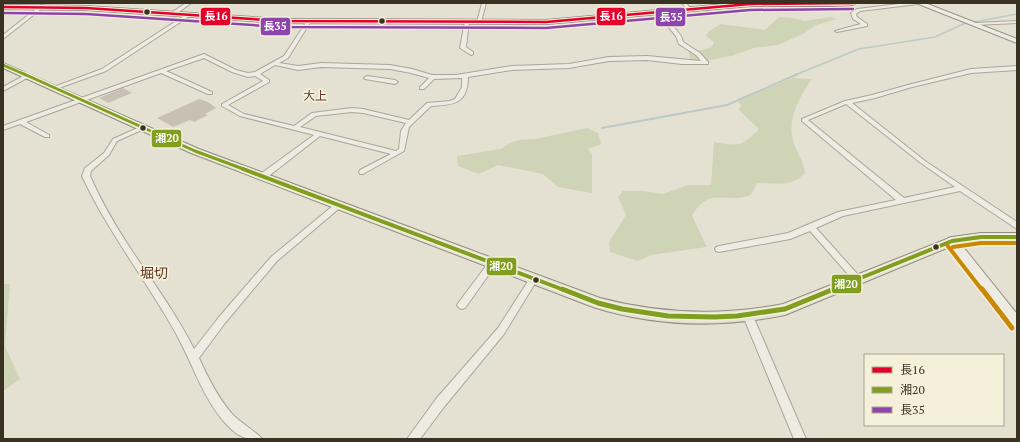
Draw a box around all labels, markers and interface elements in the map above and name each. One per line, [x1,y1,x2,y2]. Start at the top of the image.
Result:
unlabelled marker [142,7,152,17]
line badge: 長16 [200,7,231,26]
line badge: 長16 [596,7,626,26]
line badge: 長35 [655,7,686,27]
text: 長16 [204,9,228,23]
text: 長16 [599,9,623,23]
text: 長35 [659,10,683,24]
unlabelled marker [377,16,387,26]
line badge: 長35 [260,17,291,36]
text: 長35 [263,19,287,33]
district label: 大上 [303,88,327,103]
unlabelled marker [138,123,148,133]
line badge: 湘20 [151,129,182,148]
text: 湘20 [155,131,179,145]
unlabelled marker [931,242,941,252]
line badge: 湘20 [486,257,517,276]
text: 湘20 [489,259,513,273]
district label: 堀切 [140,263,168,282]
line badge: 湘20 [831,274,862,294]
unlabelled marker [531,275,541,285]
text: 湘20 [834,277,858,291]
legend [864,354,1004,426]
text: 長16 [900,362,925,377]
text: 湘20 [900,382,925,397]
text: 長35 [900,402,925,417]

